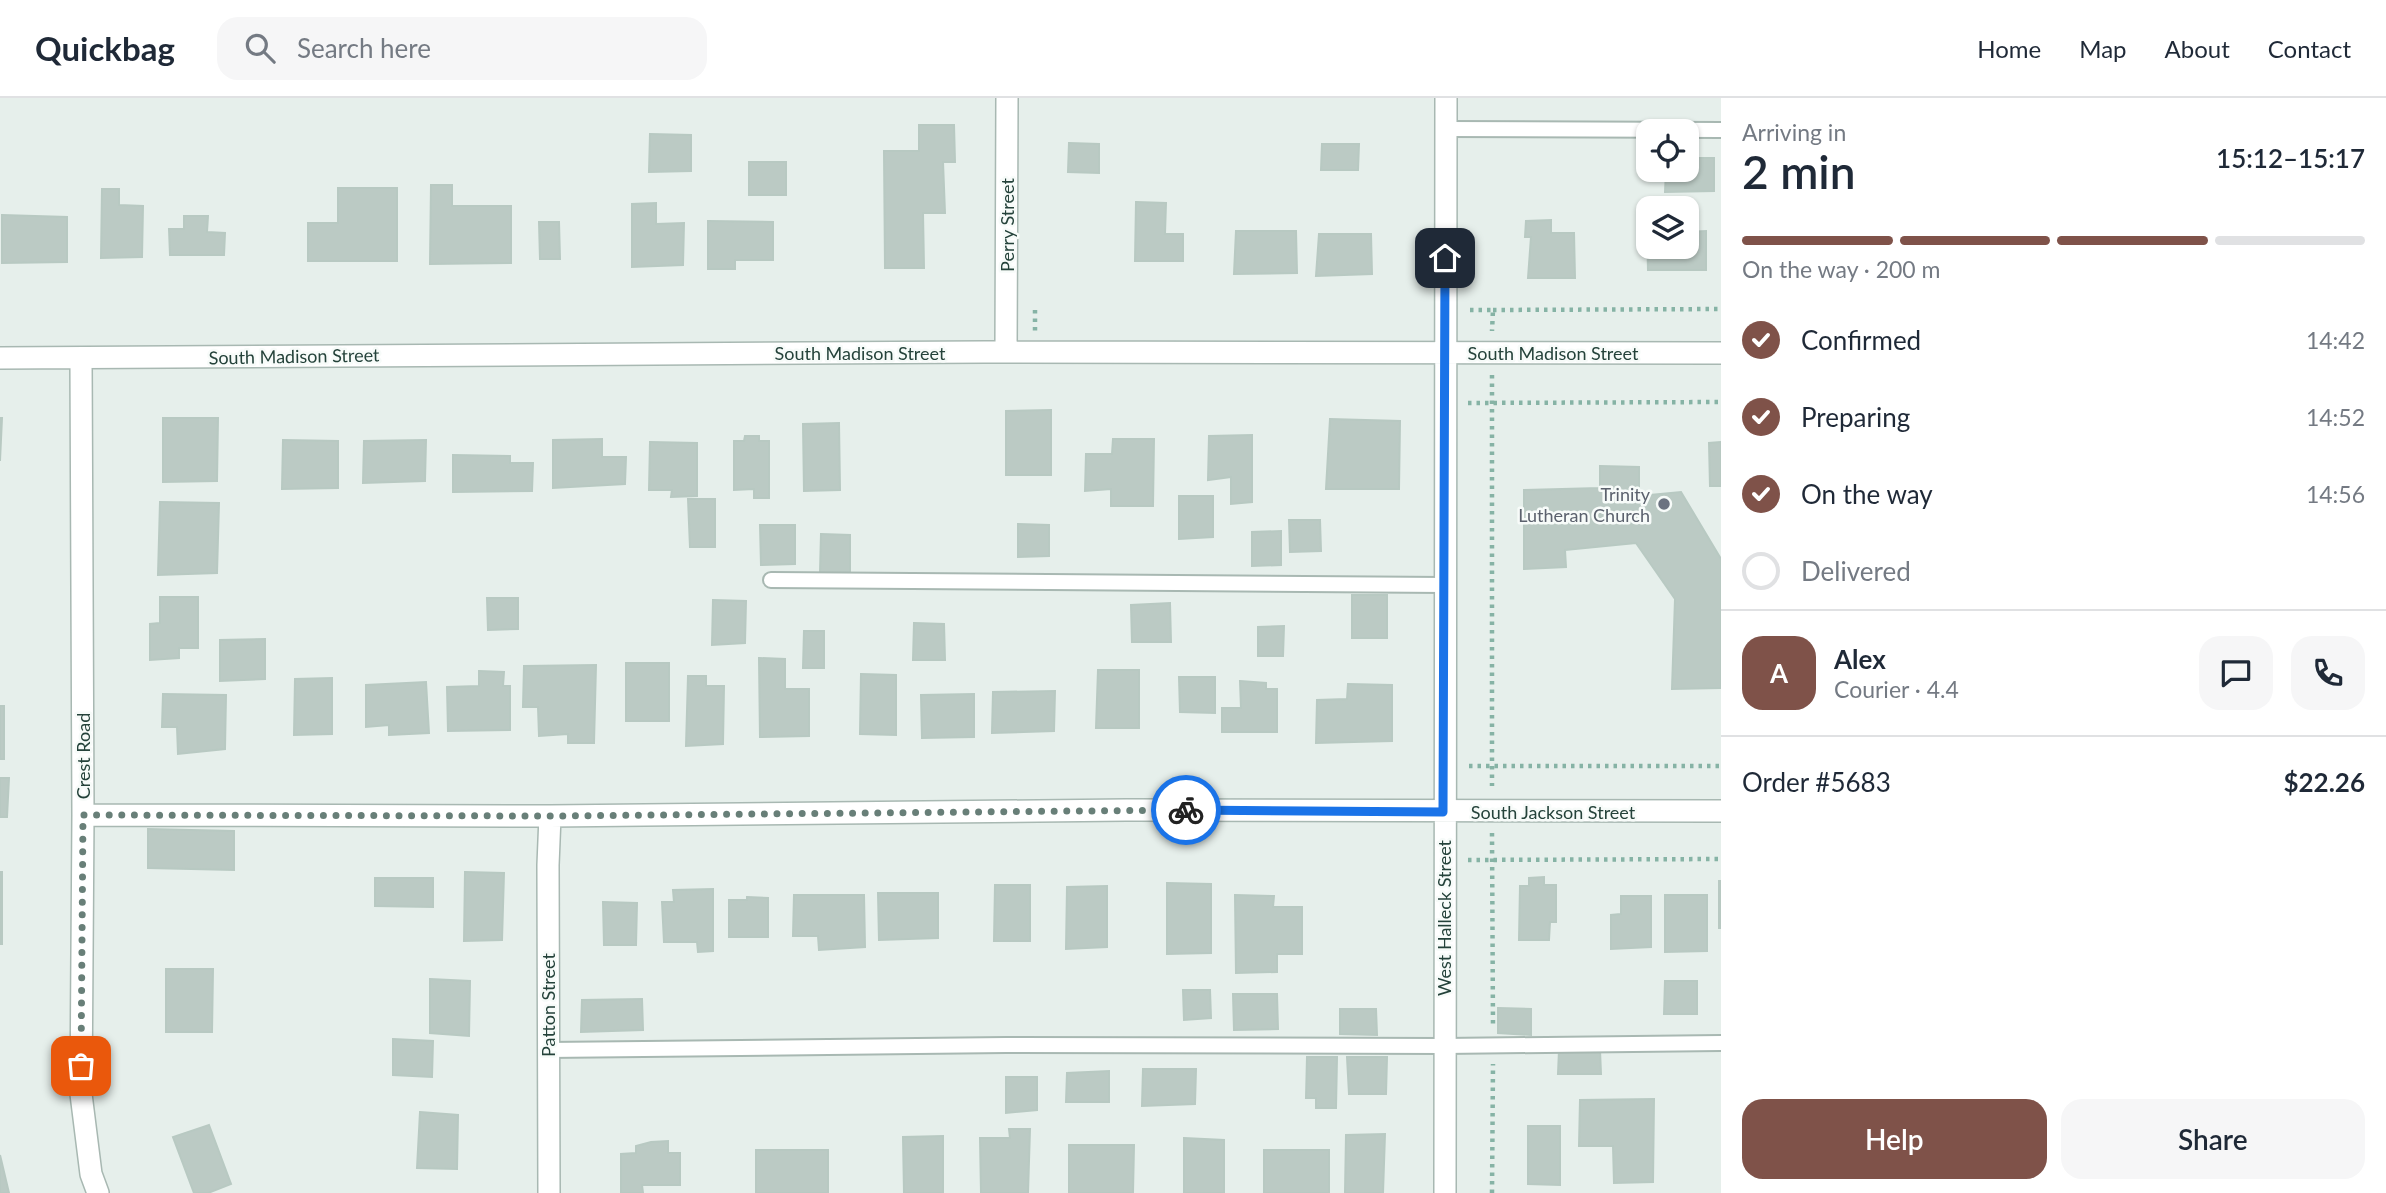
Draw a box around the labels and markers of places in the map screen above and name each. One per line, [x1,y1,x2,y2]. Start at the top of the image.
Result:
pin [1415,228,1475,288]
place label: Trinity Lutheran Church [1518,483,1651,526]
marker: Trinity Lutheran Church [1656,496,1672,512]
pin [51,1036,111,1096]

